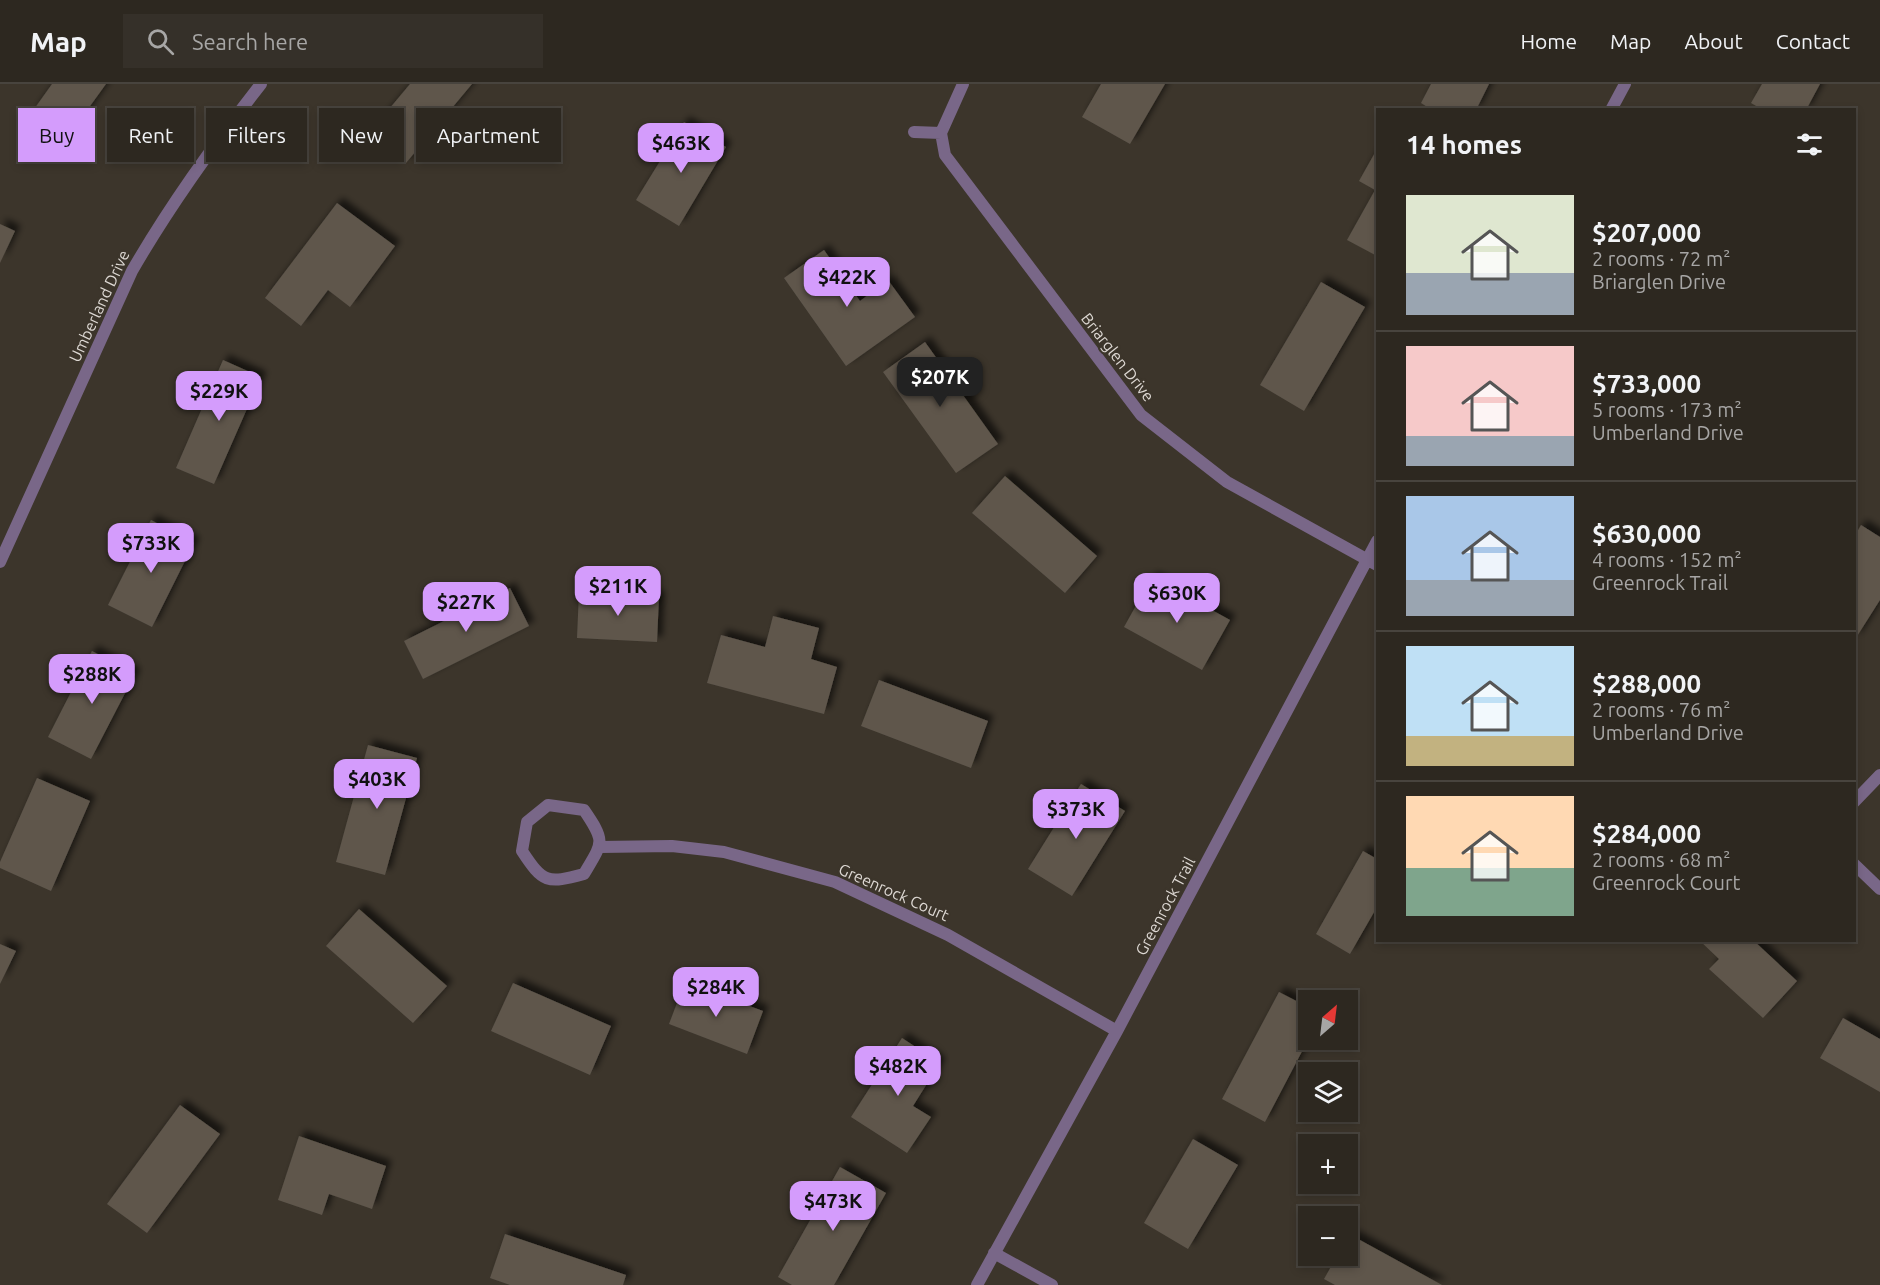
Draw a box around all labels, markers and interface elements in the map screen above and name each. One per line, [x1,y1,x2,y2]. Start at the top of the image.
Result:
search box [123,14,543,68]
icon: search [144,25,177,58]
text: Map [30,26,87,57]
text: Search here [192,29,308,54]
text: Home [1520,29,1577,53]
text: Map [1610,29,1651,53]
text: About [1684,29,1743,53]
text: Contact [1776,29,1850,53]
chip: Buy [18,108,95,162]
chip: Rent [107,108,194,162]
chip: Filters [206,108,307,162]
chip: New [319,108,404,162]
chip: Apartment [416,108,561,162]
pin: $463K [639,123,723,174]
icon: filters [1793,128,1826,161]
text: 14 homes [1406,130,1522,159]
text: $463K [652,131,710,154]
text: $207,000 [1592,218,1701,247]
icon: home [1454,219,1526,291]
street label: Umberland Drive [65,247,133,365]
text: 2 rooms · 72 m² [1592,247,1730,270]
pin: $422K [805,257,889,308]
text: $422K [818,265,876,288]
text: Briarglen Drive [1592,270,1726,293]
street label: Briarglen Drive [1078,309,1158,405]
pin: $207K [898,357,982,408]
text: $207K [911,365,969,388]
text: $733,000 [1592,369,1701,398]
icon: home [1454,370,1526,442]
pin: $229K [177,371,261,422]
text: $229K [190,379,248,402]
text: 5 rooms · 173 m² [1592,398,1742,421]
text: Umberland Drive [1592,421,1744,444]
text: $630,000 [1592,519,1701,548]
icon: home [1454,520,1526,592]
pin: $733K [109,523,193,574]
text: $733K [122,531,180,554]
text: 4 rooms · 152 m² [1592,548,1742,571]
pin: $211K [576,566,660,617]
text: Greenrock Trail [1592,571,1728,594]
pin: $630K [1135,573,1219,624]
text: $211K [589,574,647,597]
text: $630K [1148,581,1206,604]
pin: $227K [424,582,508,633]
text: $227K [437,590,495,613]
pin: $288K [50,654,134,705]
text: $288K [63,662,121,685]
text: $288,000 [1592,669,1701,698]
icon: home [1454,670,1526,742]
text: 2 rooms · 76 m² [1592,698,1730,721]
text: Umberland Drive [1592,721,1744,744]
pin: $403K [335,759,419,810]
text: $403K [348,767,406,790]
pin: $373K [1034,789,1118,840]
text: $373K [1047,797,1105,820]
text: $284,000 [1592,819,1701,848]
icon: home [1454,820,1526,892]
text: 2 rooms · 68 m² [1592,848,1730,871]
street label: Greenrock Trail [1132,854,1198,958]
street label: Greenrock Court [836,860,953,925]
text: Greenrock Court [1592,871,1740,894]
pin: $284K [674,967,758,1018]
text: $284K [687,975,745,998]
north arrow [1298,990,1358,1050]
map controls [1298,990,1358,1266]
pin: $482K [856,1046,940,1097]
text: $482K [869,1054,927,1077]
button: layers [1298,1062,1358,1122]
button: + [1298,1134,1358,1194]
pin: $473K [791,1181,875,1232]
text: $473K [804,1189,862,1212]
button: − [1298,1206,1358,1266]

